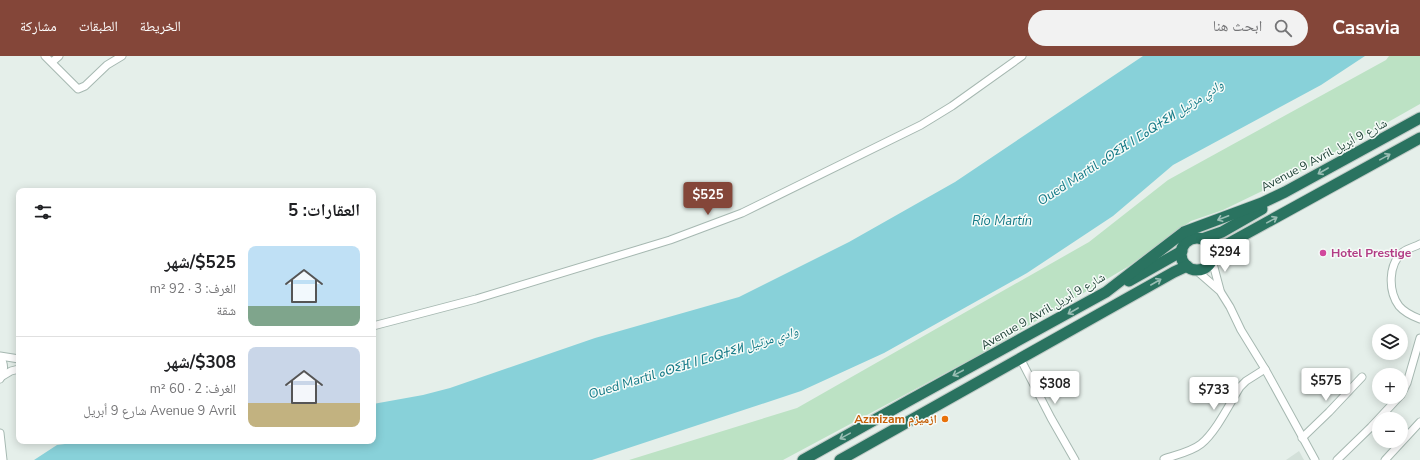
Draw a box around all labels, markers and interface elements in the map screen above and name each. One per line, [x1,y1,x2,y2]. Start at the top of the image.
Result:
search box [1028,10,1308,46]
text: Casavia [1332,15,1400,41]
text: ابحث هنا [1213,16,1262,36]
text: مشاركة [20,17,57,36]
text: الطبقات [79,17,118,36]
text: الخريطة [140,17,181,36]
icon: search [1272,17,1294,39]
water label: Oued Martil ⴰⵙⵉⴼ ⵏ ⵎⴰⵕⵜⵉⵍ وادي مرتيل [1034,76,1228,211]
street label: Avenue 9 Avril شارع 9 أبريل [1258,115,1390,195]
one-way arrow [1379,152,1391,160]
one-way arrow [1317,168,1329,176]
pin: $525 [684,182,732,216]
text: $525 [692,186,724,204]
text: العقارات: 5 [288,199,360,222]
icon: filters [32,201,54,223]
water label: Río Martín [972,212,1032,230]
one-way arrow [1218,215,1230,223]
one-way arrow [1266,216,1278,224]
pin: $294 [1201,239,1249,273]
text: $294 [1209,243,1241,261]
place label: Hotel Prestige [1331,245,1412,261]
marker: Hotel Prestige [1318,248,1328,258]
text: $525/شهر [165,251,236,274]
icon: home [280,262,328,310]
street label: Avenue 9 Avril شارع 9 أبريل [978,269,1108,353]
one-way arrow [1150,278,1162,286]
text: الغرف: 3 · 92 m² [150,280,236,298]
text: شقة [217,302,236,320]
one-way arrow [1067,308,1079,316]
water label: Oued Martil ⴰⵙⵉⴼ ⵏ ⵎⴰⵕⵜⵉⵍ وادي مرتيل [586,322,801,405]
map controls [1372,324,1408,448]
button: layers [1372,324,1408,360]
text: $308/شهر [165,351,236,374]
icon: home [280,363,328,411]
pin: $575 [1302,368,1350,402]
button: + [1372,368,1408,404]
one-way arrow [953,370,965,378]
pin: $308 [1031,371,1079,405]
text: $575 [1310,372,1342,390]
text: $308 [1039,375,1071,393]
pin: $733 [1190,377,1238,411]
text: الغرف: 2 · 60 m² [150,380,236,398]
text: $733 [1198,381,1230,399]
text: Avenue 9 Avril شارع 9 أبريل [83,402,236,420]
place label: Azmizam ازميزم [854,411,937,427]
button: − [1372,412,1408,448]
marker: Azmizam ازميزم [940,414,950,424]
one-way arrow [839,433,851,441]

